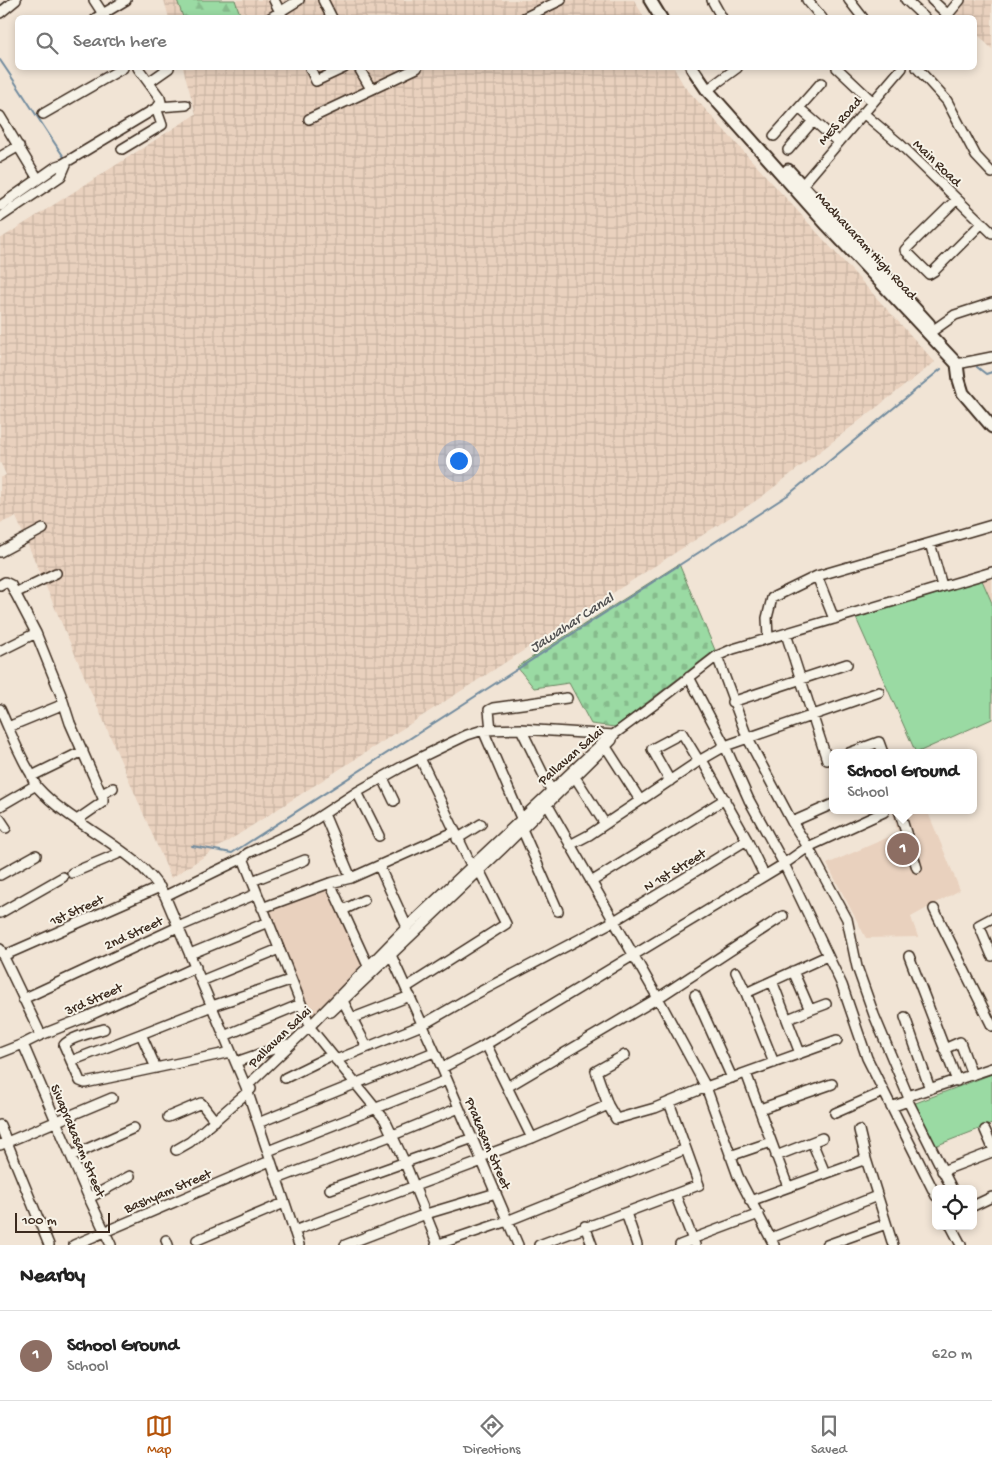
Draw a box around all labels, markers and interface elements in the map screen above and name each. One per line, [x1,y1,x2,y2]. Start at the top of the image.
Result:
search box [15,15,977,70]
icon: search [33,29,61,57]
text: Search here [73,31,167,54]
street label: MES Road [815,93,868,149]
street label: Main Road [908,136,965,192]
street label: Madhavaram High Road [811,189,921,305]
your location [446,448,472,474]
water label: Jawahar Canal [527,589,619,658]
street label: Pallavan Salai [535,724,608,791]
popup [829,749,977,814]
text: School Ground [847,761,959,784]
text: School [847,784,889,803]
pin: 1 [887,830,919,868]
street label: N 1st Street [641,845,711,896]
street label: 1st Street [47,891,108,931]
street label: 2nd Street [102,913,167,955]
street label: 3rd Street [62,980,127,1021]
street label: Pallavan Salai [245,1003,316,1073]
street label: Sivaprakasam Street [45,1082,109,1201]
street label: Prakasam Street [459,1095,514,1194]
street label: Bashyam Street [121,1166,215,1219]
map controls [932,1185,977,1230]
button: locate [932,1185,977,1230]
scale bar [15,1210,110,1233]
text: 100 m [22,1213,57,1230]
text: Nearby [20,1265,85,1290]
text: School Ground [67,1335,179,1358]
text: 1 [33,1346,39,1365]
text: 620 m [932,1346,972,1365]
text: School [67,1358,109,1377]
tab: Map [145,1412,173,1459]
tab: Directions [464,1412,521,1459]
tab: Saved [811,1412,847,1459]

